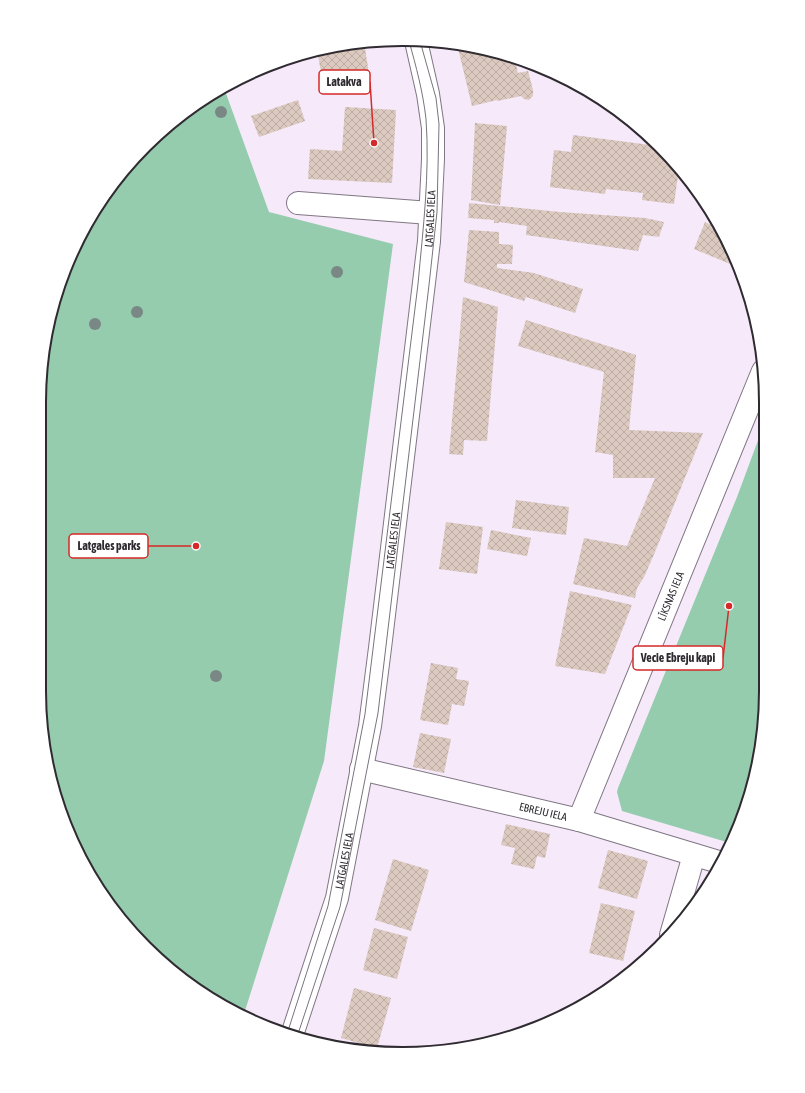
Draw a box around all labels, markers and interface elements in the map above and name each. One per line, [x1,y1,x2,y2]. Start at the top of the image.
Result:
callout: Latakva [319,70,370,94]
text: Latakva [327,75,362,89]
street label: LATGALES IELA [422,189,438,248]
street label: LATGALES IELA [384,511,402,570]
callout: Latgales parks [69,534,148,558]
text: Latgales parks [78,539,141,553]
street label: LĪKSNAS IELA [655,569,686,623]
callout: Vecie Ebreju kapi [633,646,723,670]
text: Vecie Ebreju kapi [640,651,715,665]
street label: EBREJU IELA [518,800,569,823]
street label: LATGALES IELA [333,831,356,890]

